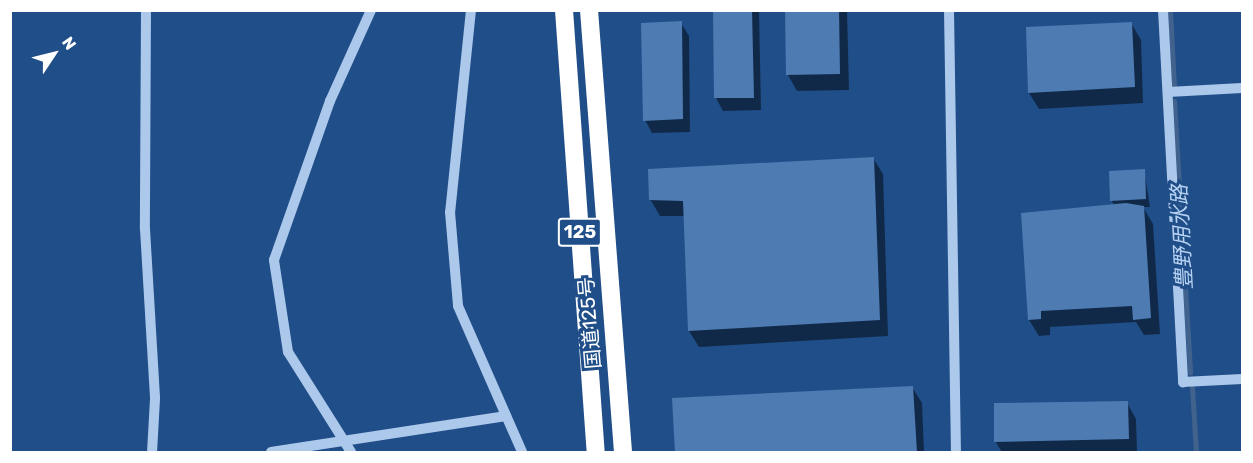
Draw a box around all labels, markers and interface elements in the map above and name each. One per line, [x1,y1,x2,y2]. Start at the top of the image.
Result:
north arrow [24,24,84,84]
text: N [58,33,80,54]
water label: 豊野用水路 [1167,184,1197,290]
road number: 125 [558,217,602,247]
street label: 国道125号 [574,276,606,370]

